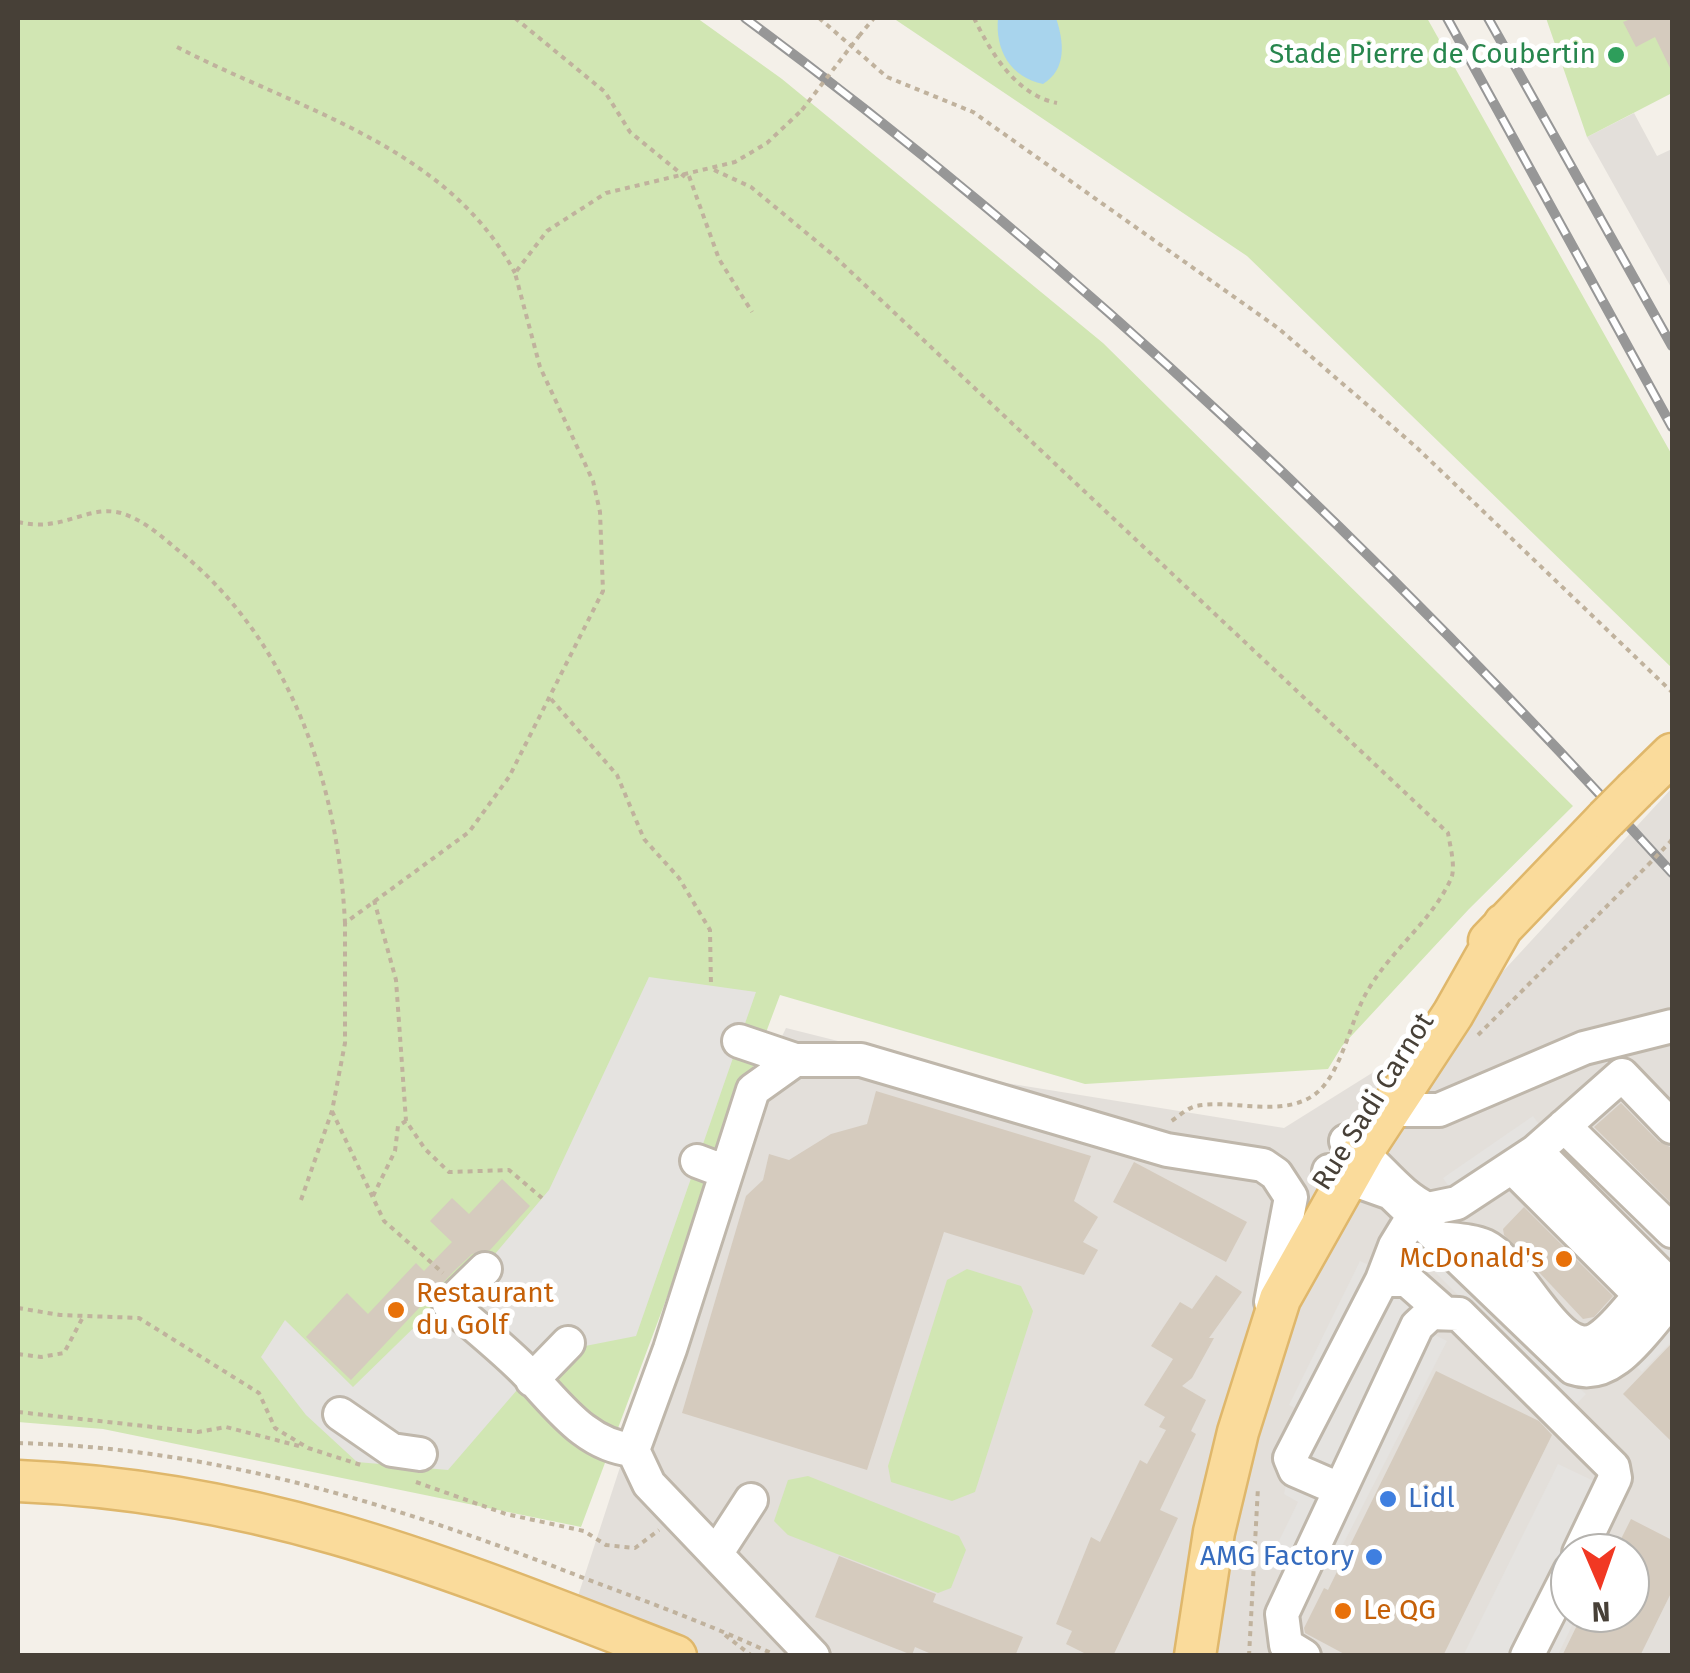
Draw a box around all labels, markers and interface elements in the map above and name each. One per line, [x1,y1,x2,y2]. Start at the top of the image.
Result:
place label: Stade Pierre de Coubertin [1269,38,1596,72]
marker: Stade Pierre de Coubertin [1605,44,1627,66]
street label: Rue Sadi Carnot [1306,1007,1442,1197]
place label: McDonald's [1399,1242,1544,1276]
marker: McDonald's [1553,1248,1575,1270]
place label: Restaurant du Golf [416,1277,554,1343]
marker: Restaurant du Golf [385,1299,407,1321]
place label: Lidl [1408,1482,1455,1516]
marker: Lidl [1377,1488,1399,1510]
north arrow [1550,1533,1650,1633]
place label: AMG Factory [1200,1540,1354,1574]
marker: AMG Factory [1363,1546,1385,1568]
place label: Le QG [1363,1594,1436,1628]
text: N [1591,1595,1611,1628]
marker: Le QG [1332,1600,1354,1622]

